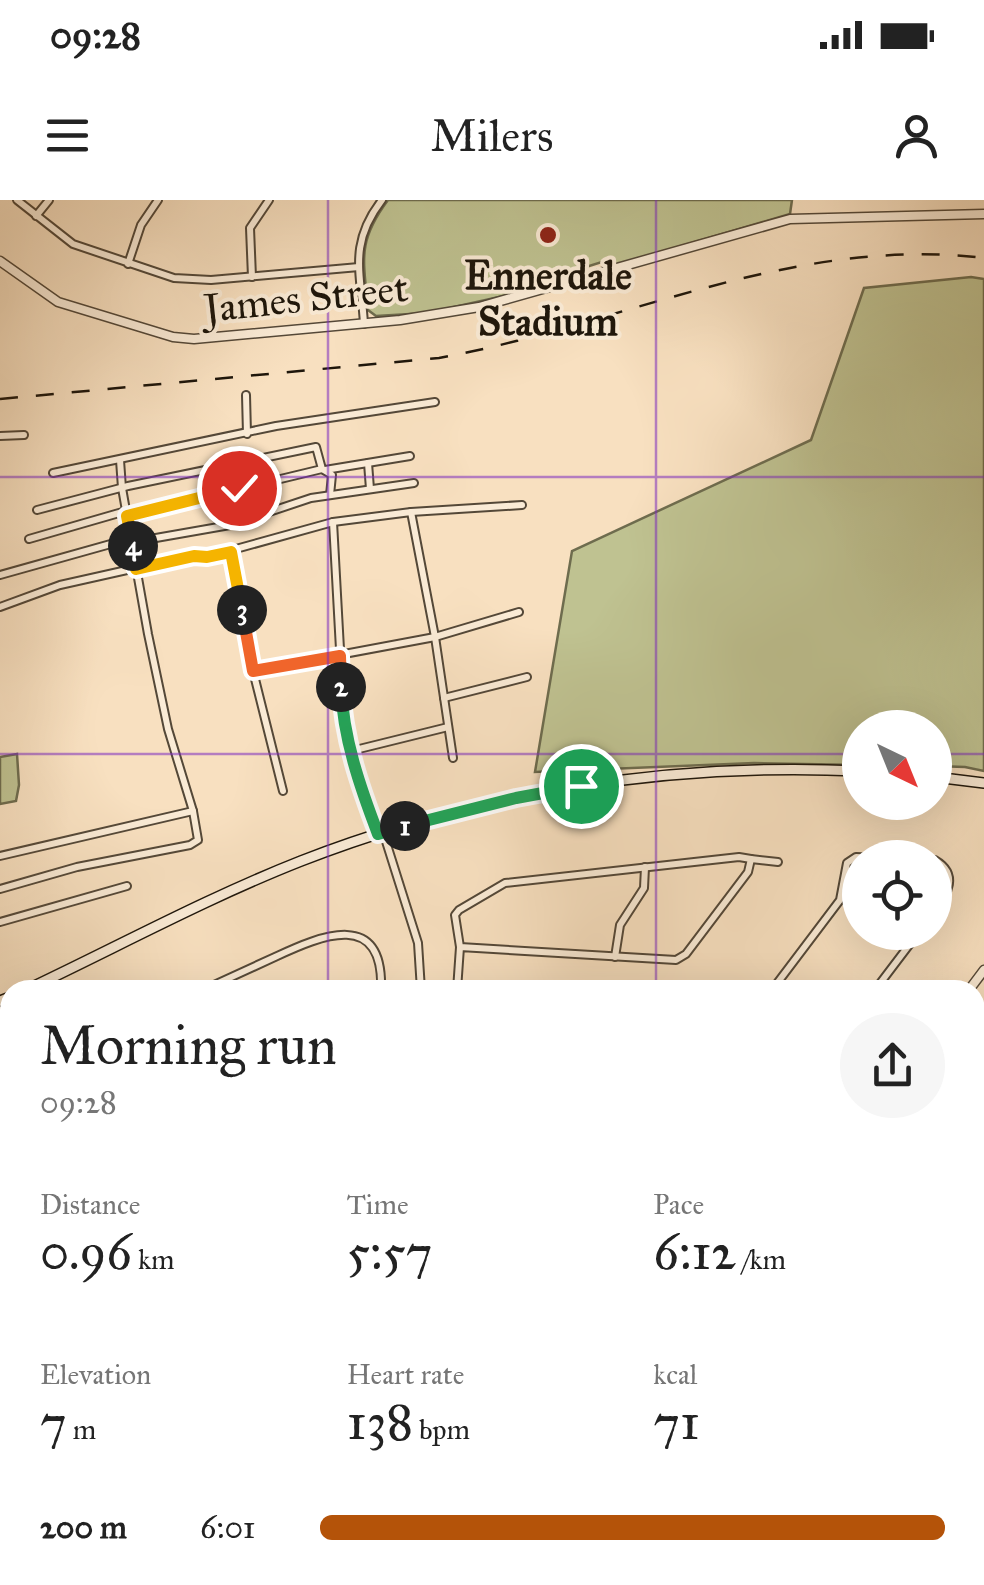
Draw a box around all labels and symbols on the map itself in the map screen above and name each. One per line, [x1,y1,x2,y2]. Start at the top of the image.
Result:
marker: Ennerdale Stadium [537,224,559,246]
place label: Ennerdale Stadium [464,251,632,346]
street label: James Street [198,263,410,333]
pin [197,446,282,531]
pin: 4 [108,521,158,571]
pin: 3 [217,585,267,635]
pin: 2 [316,662,366,712]
north arrow [842,710,952,820]
pin [539,744,624,829]
pin: 1 [380,801,430,851]

